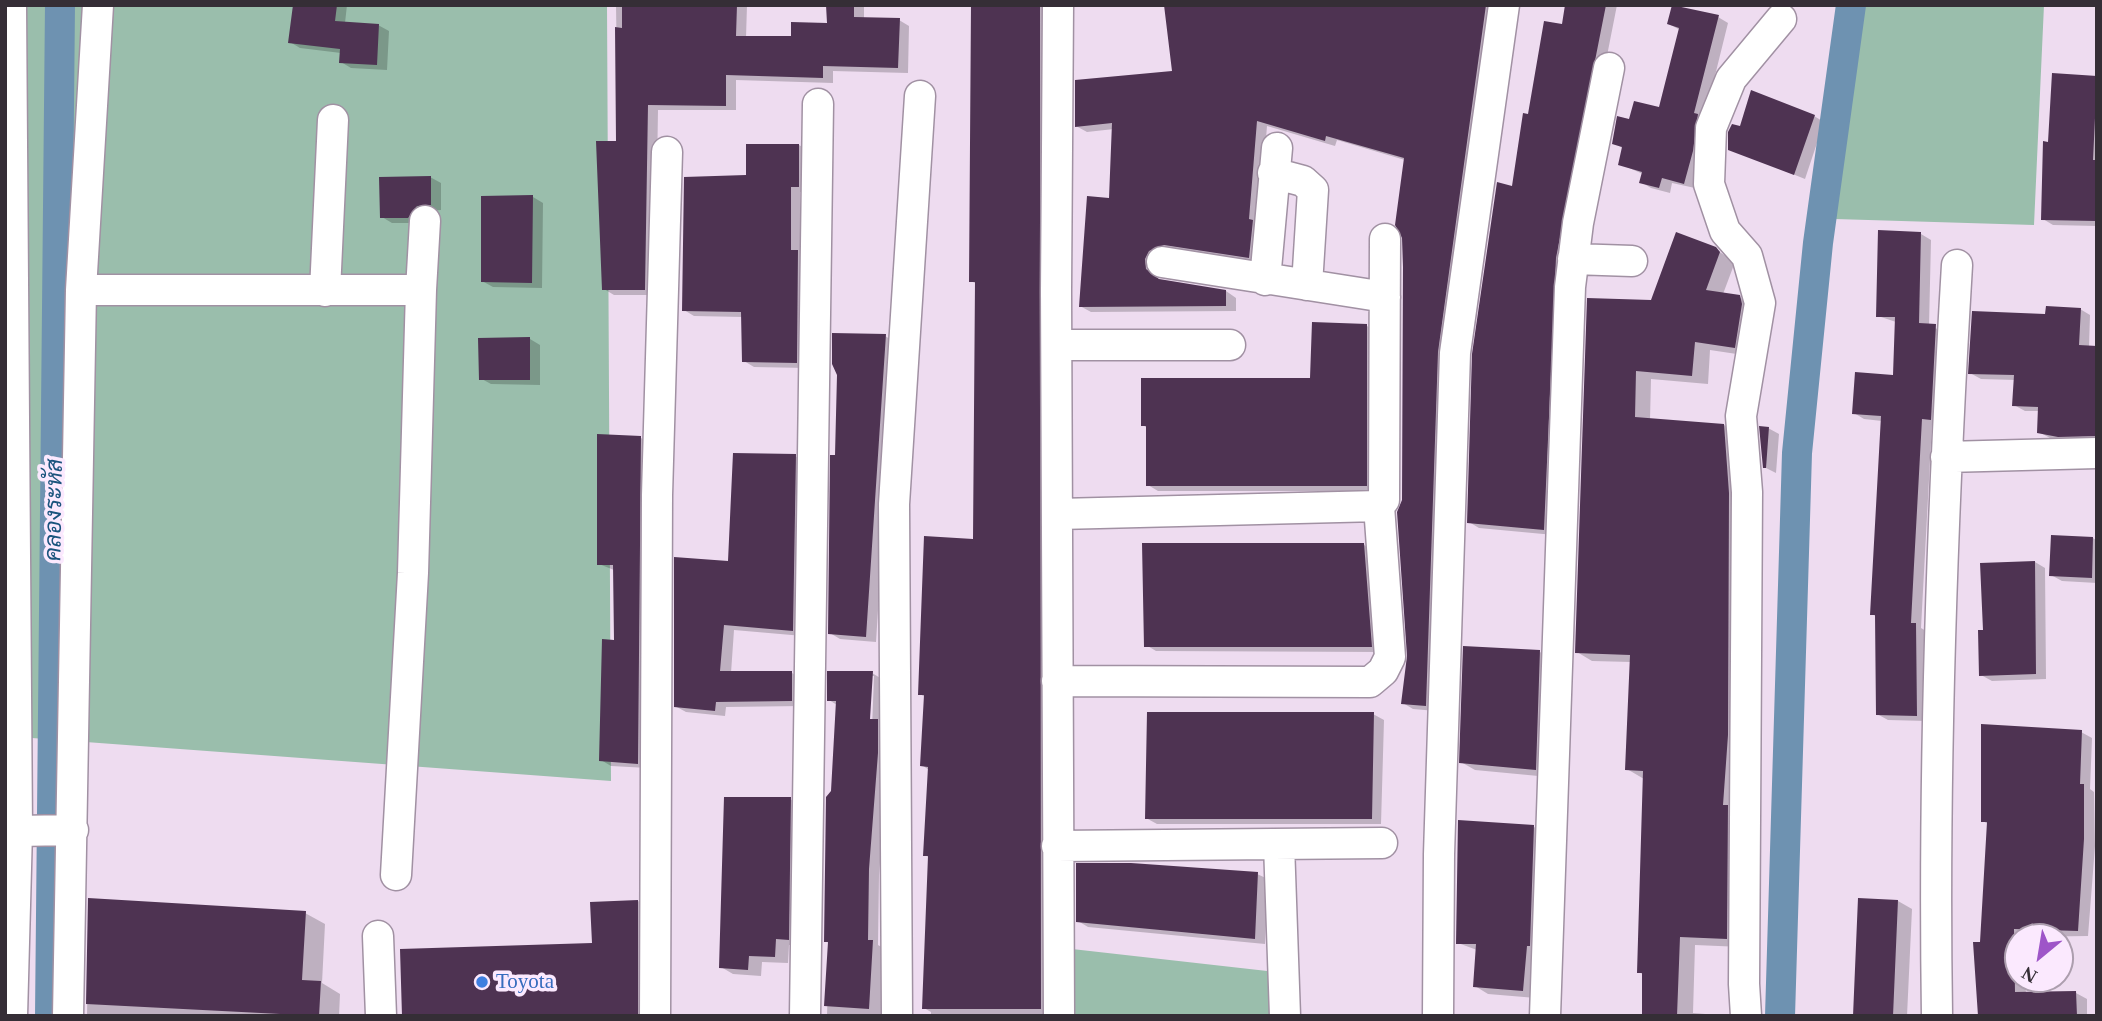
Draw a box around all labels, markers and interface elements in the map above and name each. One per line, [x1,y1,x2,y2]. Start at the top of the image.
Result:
water label: คลองระหัส [40,459,70,561]
north arrow [2004,923,2074,993]
text: N [2018,962,2040,987]
place label: Toyota [496,969,554,995]
marker: Toyota [474,974,490,990]

